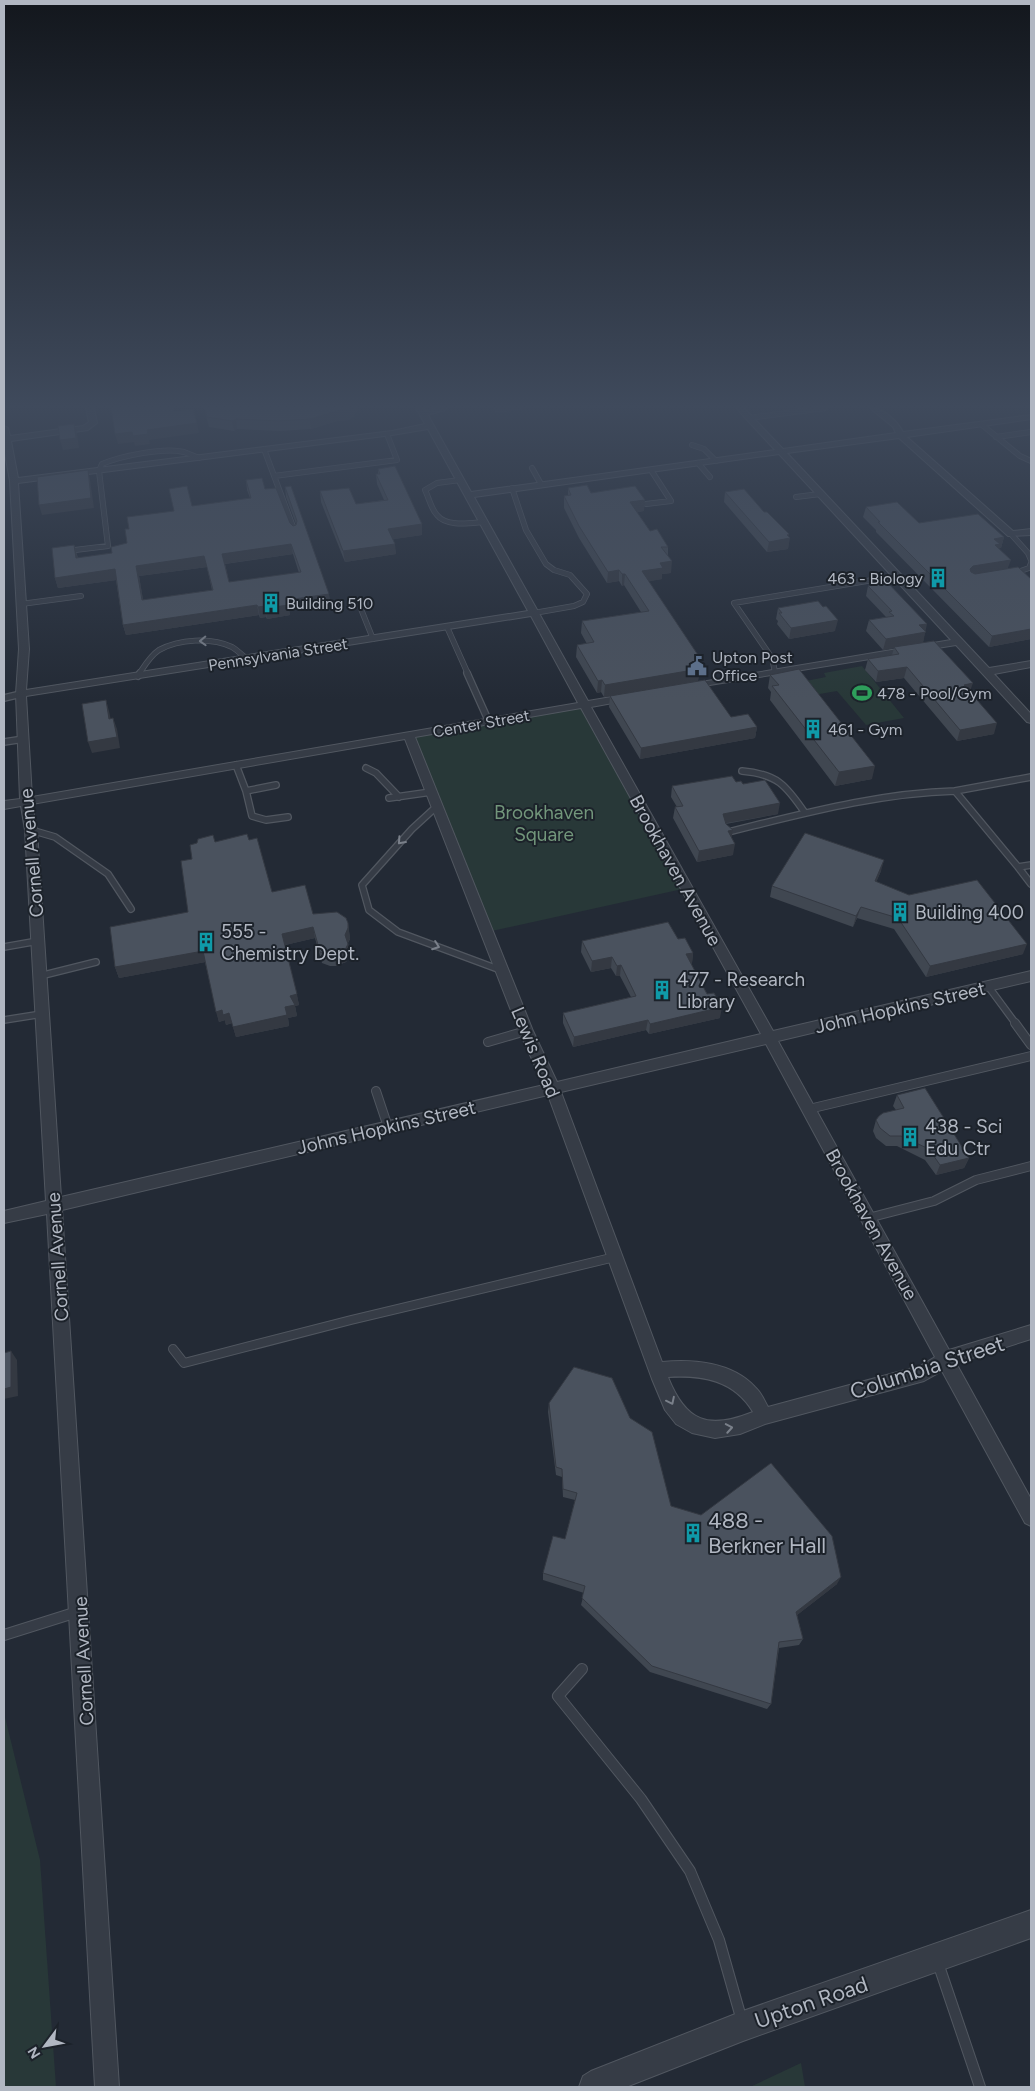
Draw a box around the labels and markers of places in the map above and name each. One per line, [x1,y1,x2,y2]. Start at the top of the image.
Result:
building icon: 463 - Biology [927,567,949,589]
place label: 463 - Biology [827,569,924,588]
building icon: Building 510 [260,592,282,614]
place label: Building 510 [286,594,373,613]
place label: Upton Post Office [712,648,793,685]
public building icon: Upton Post Office [686,655,708,677]
sports icon: 478 - Pool/Gym [851,682,873,704]
place label: 478 - Pool/Gym [877,684,992,703]
building icon: 461 - Gym [802,718,824,740]
place label: 461 - Gym [828,720,902,739]
building icon: Building 400 [889,901,911,923]
place label: Building 400 [915,901,1024,924]
place label: 555 - Chemistry Dept. [221,920,359,965]
building icon: 555 - Chemistry Dept. [195,931,217,953]
place label: 477 - Research Library [677,968,805,1013]
building icon: 477 - Research Library [651,979,673,1001]
place label: 438 - Sci Edu Ctr [925,1115,1002,1160]
building icon: 438 - Sci Edu Ctr [899,1126,921,1148]
place label: 488 - Berkner Hall [708,1507,826,1559]
building icon: 488 - Berkner Hall [682,1522,704,1544]

